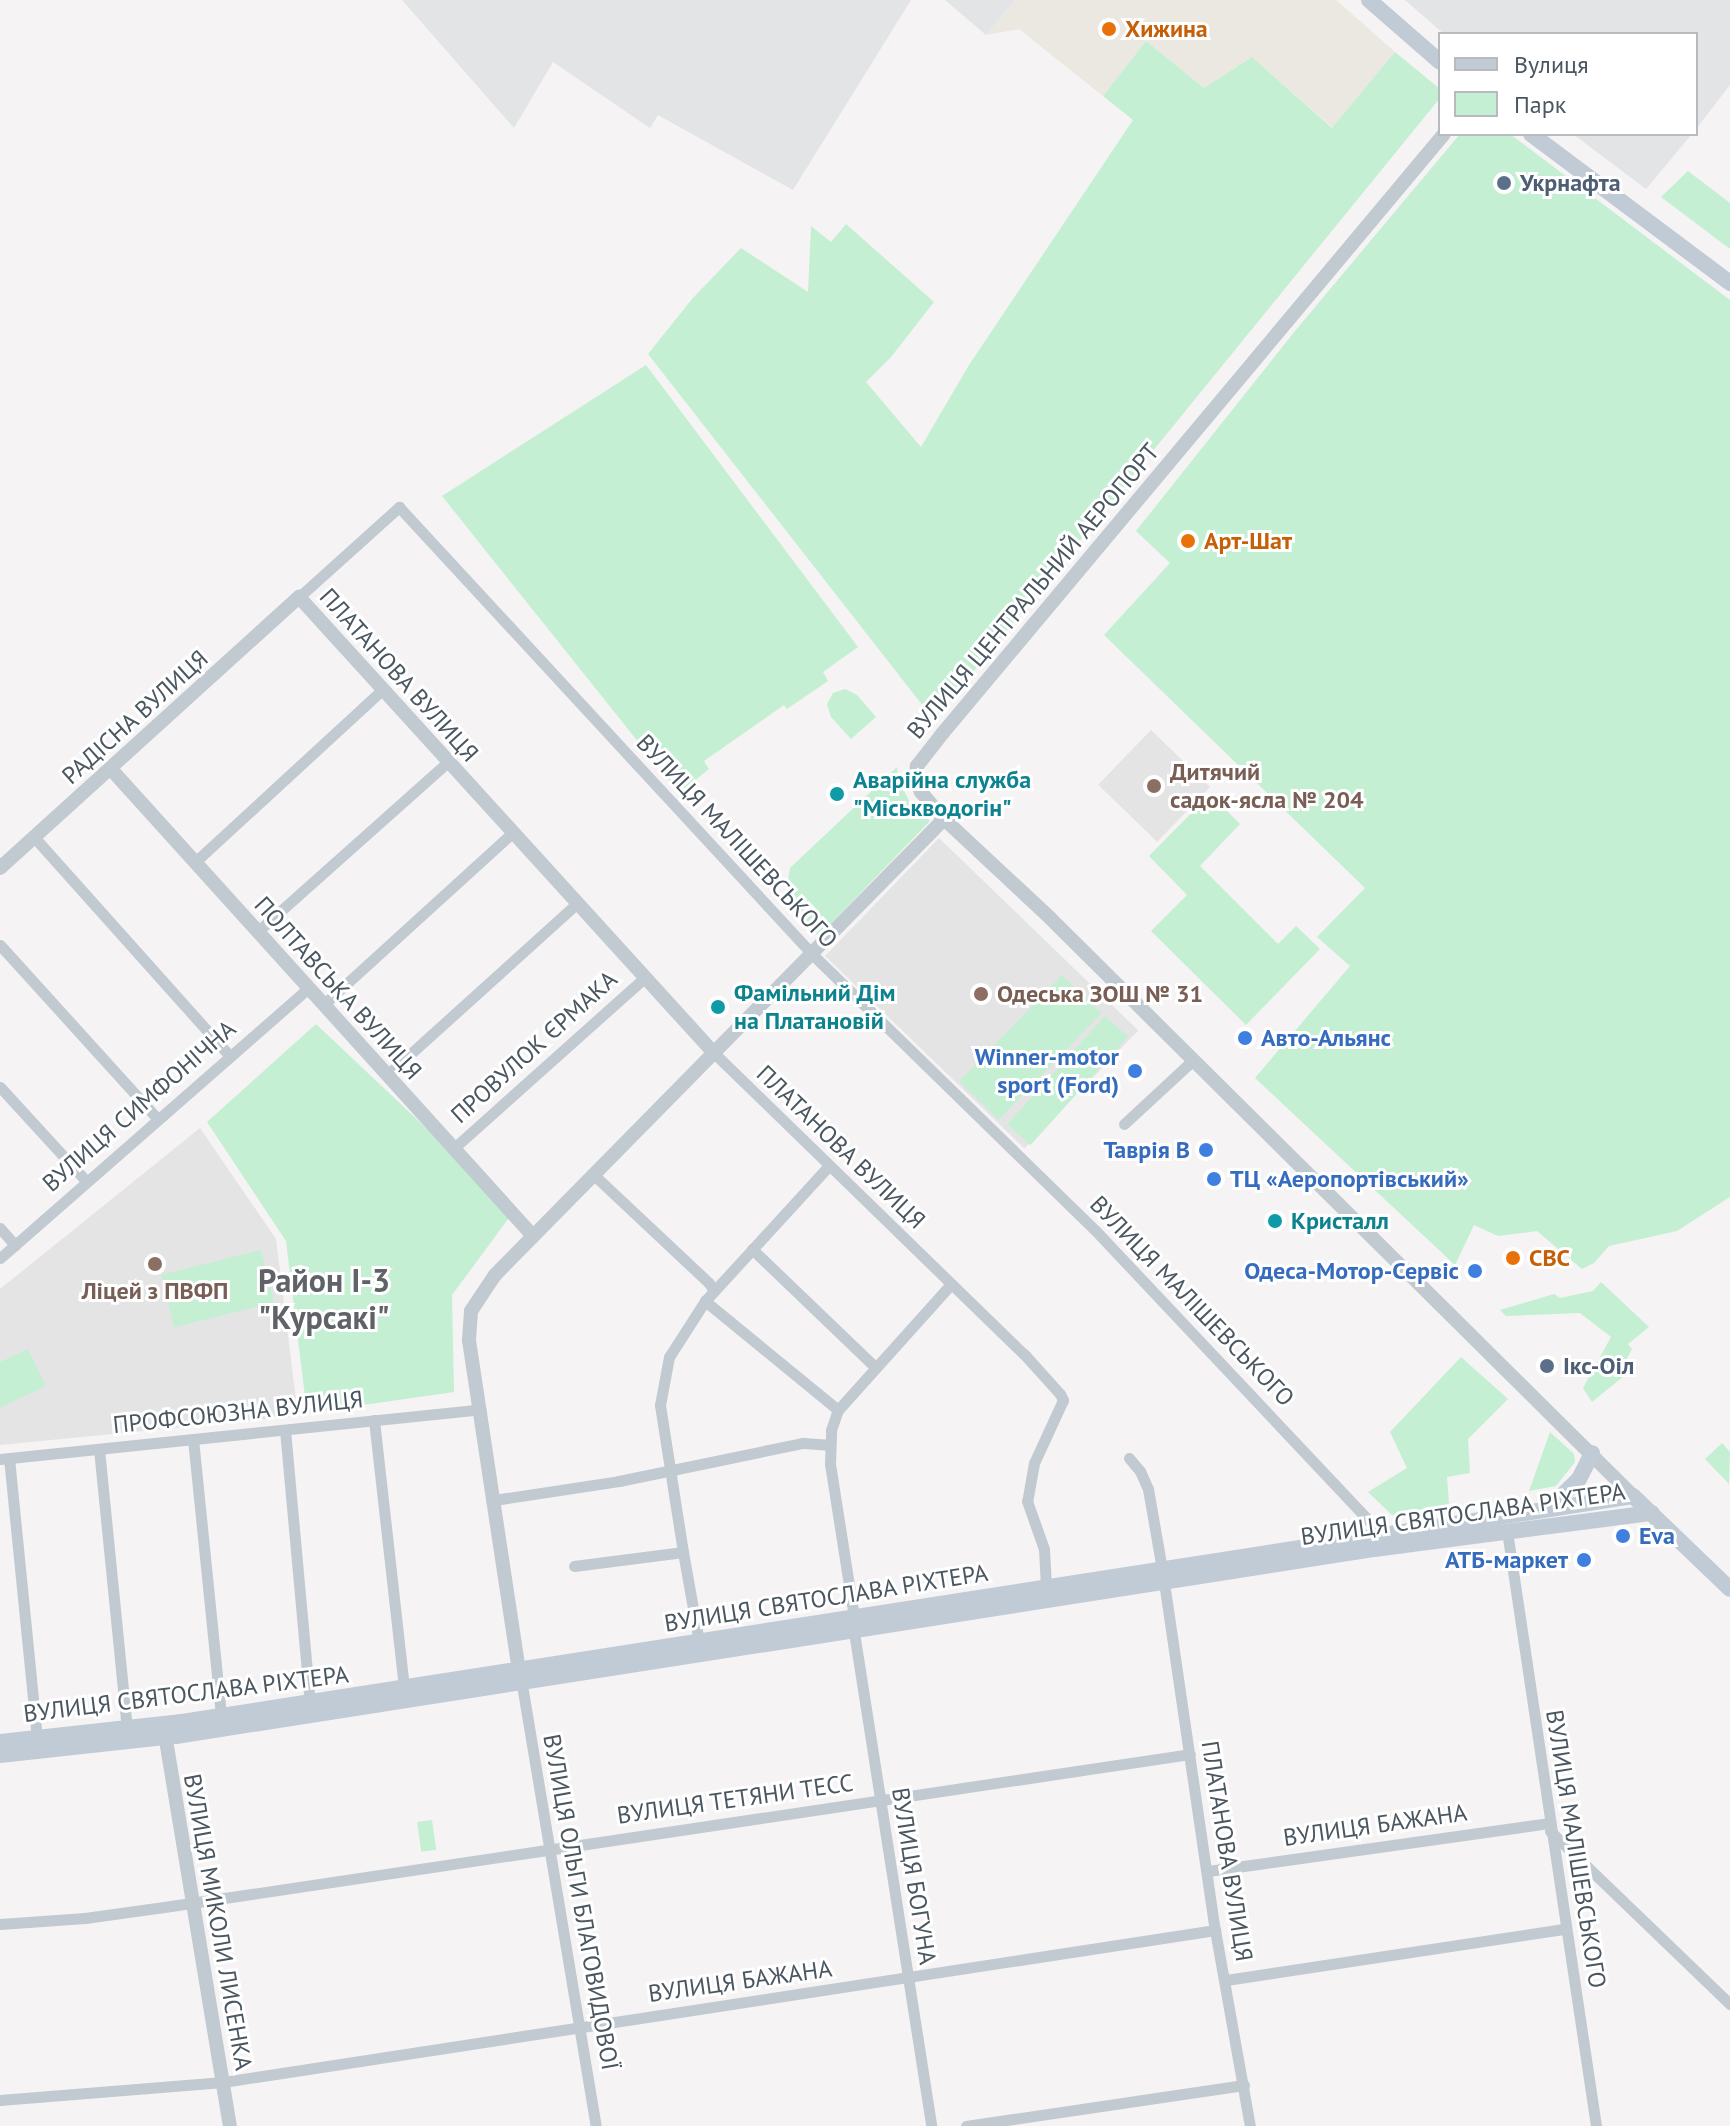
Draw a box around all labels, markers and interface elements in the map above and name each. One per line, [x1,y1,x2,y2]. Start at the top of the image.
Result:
place label: Хижина [1125,15,1208,43]
marker: Хижина [1100,20,1118,38]
legend [1438,32,1698,136]
text: Вулиця [1514,49,1589,80]
text: Парк [1514,89,1566,120]
place label: Укрнафта [1520,169,1621,197]
marker: Укрнафта [1495,174,1513,192]
street label: ВУЛИЦЯ ЦЕНТРАЛЬНИЙ АЕРОПОРТ [901,437,1165,745]
place label: Арт-Шат [1204,527,1292,555]
marker: Арт-Шат [1179,532,1197,550]
street label: ПЛАТАНОВА ВУЛИЦЯ [313,582,485,768]
street label: РАДІСНА ВУЛИЦЯ [56,644,214,790]
street label: ВУЛИЦЯ МАЛІШЕВСЬКОГО [631,728,843,954]
place label: Дитячий садок-ясла № 204 [1170,758,1364,814]
place label: Аварійна служба "Міськводогін" [853,766,1031,822]
marker: Дитячий садок-ясла № 204 [1145,777,1163,795]
marker: Аварійна служба "Міськводогін" [828,785,846,803]
street label: ПОЛТАВСЬКА ВУЛИЦЯ [248,890,428,1086]
street label: ПРОВУЛОК ЄРМАКА [445,965,623,1129]
place label: Фамільний Дім на Платановій [734,979,896,1035]
place label: Одеська ЗОШ № 31 [997,980,1203,1008]
marker: Одеська ЗОШ № 31 [972,985,990,1003]
marker: Фамільний Дім на Платановій [709,998,727,1016]
street label: ВУЛИЦЯ СИМФОНІЧНА [37,1014,241,1198]
place label: Авто-Альянс [1261,1024,1391,1052]
marker: Авто-Альянс [1236,1029,1254,1047]
place label: Winner-motor sport (Ford) [975,1043,1119,1099]
street label: ПЛАТАНОВА ВУЛИЦЯ [750,1059,932,1235]
marker: Winner-motor sport (Ford) [1126,1062,1144,1080]
place label: Таврія В [1103,1136,1190,1164]
marker: Таврія В [1197,1141,1215,1159]
place label: ТЦ «Аеропортівський» [1230,1165,1469,1193]
marker: ТЦ «Аеропортівський» [1205,1170,1223,1188]
street label: ВУЛИЦЯ МАЛІШЕВСЬКОГО [1084,1190,1300,1412]
place label: Кристалл [1291,1207,1389,1235]
marker: Кристалл [1266,1212,1284,1230]
place label: СВС [1529,1244,1570,1272]
marker: СВС [1504,1249,1522,1267]
marker: Ліцей з ПВФП [146,1255,164,1273]
place label: Одеса-Мотор-Сервіс [1244,1257,1459,1285]
district label: Район І-3 "Курсакі" [258,1262,390,1337]
marker: Одеса-Мотор-Сервіс [1466,1262,1484,1280]
place label: Ліцей з ПВФП [82,1277,228,1305]
place label: Ікс-Оіл [1563,1352,1634,1380]
marker: Ікс-Оіл [1538,1357,1556,1375]
street label: ПРОФСОЮЗНА ВУЛИЦЯ [111,1384,365,1440]
street label: ВУЛИЦЯ СВЯТОСЛАВА РІХТЕРА [1298,1477,1628,1551]
place label: Eva [1639,1522,1675,1550]
marker: Eva [1614,1527,1632,1545]
place label: АТБ-маркет [1445,1546,1568,1574]
marker: АТБ-маркет [1575,1551,1593,1569]
street label: ВУЛИЦЯ СВЯТОСЛАВА РІХТЕРА [662,1558,990,1638]
street label: ВУЛИЦЯ СВЯТОСЛАВА РІХТЕРА [21,1660,351,1728]
street label: ВУЛИЦЯ МАЛІШЕВСЬКОГО [1540,1708,1612,1990]
street label: ВУЛИЦЯ ОЛЬГИ БЛАГОВИДОВОЇ [537,1732,625,2072]
street label: ПЛАТАНОВА ВУЛИЦЯ [1195,1738,1259,1964]
street label: ВУЛИЦЯ ТЕТЯНИ ТЕСС [614,1768,856,1830]
street label: ВУЛИЦЯ МИКОЛИ ЛИСЕНКА [178,1771,258,2073]
street label: ВУЛИЦЯ БОГУНА [886,1785,942,1967]
street label: ВУЛИЦЯ БАЖАНА [1281,1798,1469,1852]
street label: ВУЛИЦЯ БАЖАНА [646,1954,834,2008]

